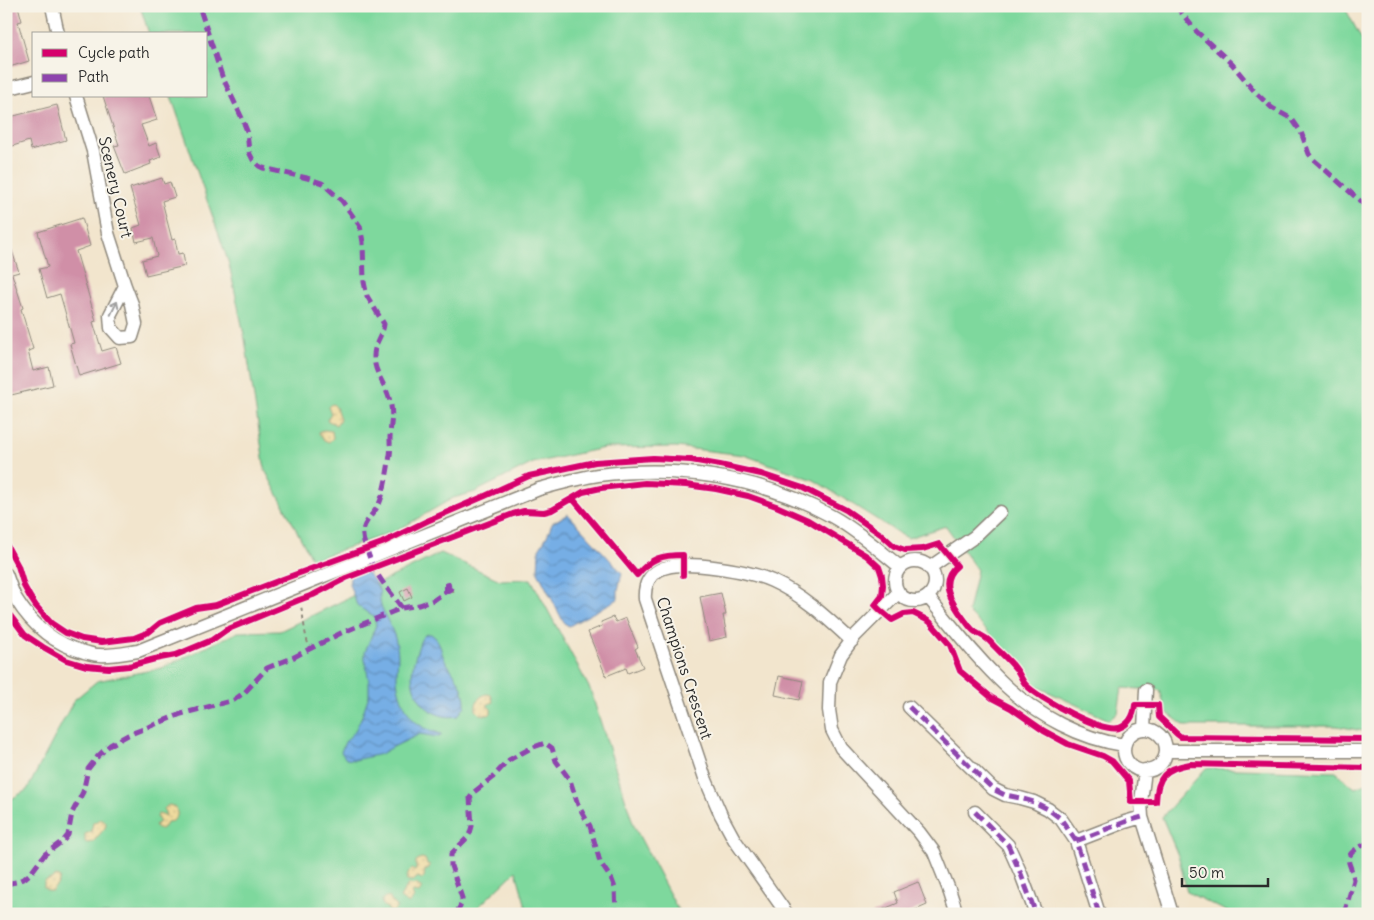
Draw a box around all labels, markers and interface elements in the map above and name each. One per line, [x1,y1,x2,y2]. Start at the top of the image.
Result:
legend [32,32,208,98]
text: Cycle path [78,43,150,62]
text: Path [78,67,109,86]
street label: Scenery Court [95,134,138,240]
one-way arrow [109,301,119,316]
street label: Champions Crescent [653,594,718,742]
scale bar [1182,855,1268,887]
text: 50 m [1189,863,1224,882]

